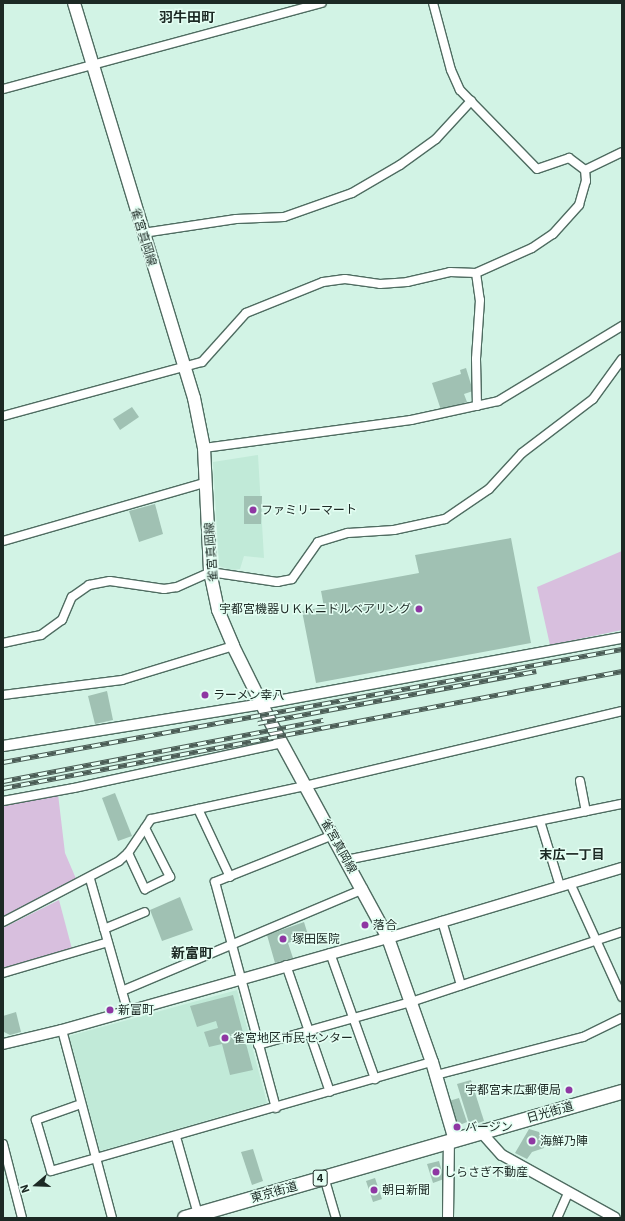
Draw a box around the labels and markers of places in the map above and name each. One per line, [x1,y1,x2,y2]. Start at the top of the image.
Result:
place label: ファミリーマート [261,503,357,517]
marker: ファミリーマート [248,505,258,515]
place label: 宇都宮機器ＵＫＫニドルベアリング [219,602,411,616]
marker: 宇都宮機器ＵＫＫニドルベアリング [414,604,424,614]
place label: ラーメン幸八 [213,688,285,702]
marker: ラーメン幸八 [200,690,210,700]
place label: 落合 [373,918,397,932]
marker: 落合 [360,920,370,930]
place label: 塚田医院 [292,932,340,946]
marker: 塚田医院 [277,933,289,945]
place label: 新富町 [118,1003,154,1017]
marker: 新富町 [105,1005,115,1015]
place label: 雀宮地区市民センター [233,1031,353,1045]
marker: 雀宮地区市民センター [220,1033,230,1043]
place label: 宇都宮末広郵便局 [465,1083,561,1097]
marker: 宇都宮末広郵便局 [564,1085,574,1095]
place label: バージン [465,1120,513,1134]
marker: バージン [452,1122,462,1132]
place label: 海鮮乃陣 [540,1134,588,1148]
marker: 海鮮乃陣 [527,1136,537,1146]
place label: しらさぎ不動産 [444,1165,528,1179]
marker: しらさぎ不動産 [431,1167,441,1177]
place label: 朝日新聞 [382,1183,430,1197]
marker: 朝日新聞 [369,1185,379,1195]

